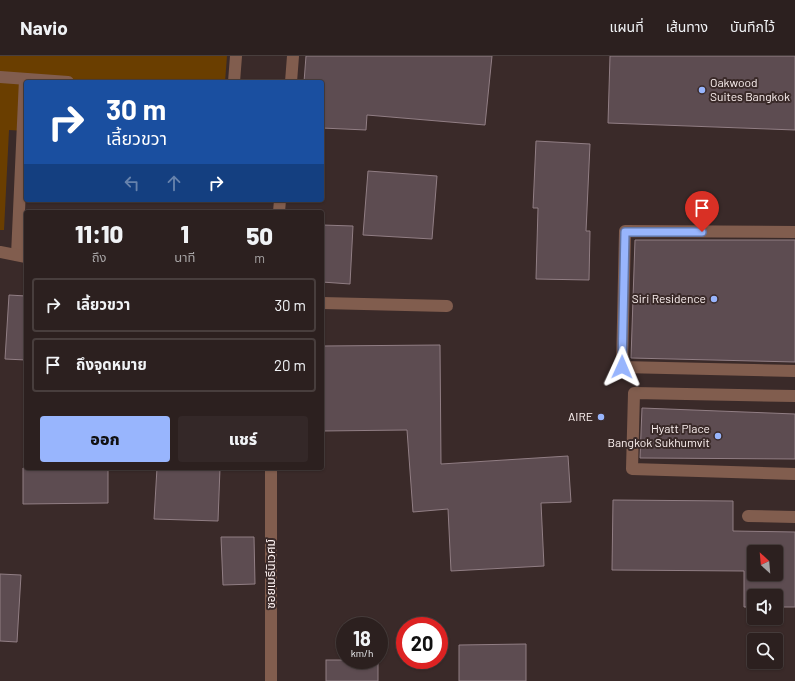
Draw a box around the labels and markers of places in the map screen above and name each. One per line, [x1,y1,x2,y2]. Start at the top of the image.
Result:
place label: Oakwood Suites Bangkok [710,75,790,103]
marker: Oakwood Suites Bangkok [697,85,707,95]
pin [685,191,719,232]
place label: Siri Residence [632,291,706,305]
marker: Siri Residence [709,294,719,304]
place label: AIRE [568,409,593,423]
marker: AIRE [596,412,606,422]
place label: Hyatt Place Bangkok Sukhumvit [607,421,710,449]
marker: Hyatt Place Bangkok Sukhumvit [713,431,723,441]

